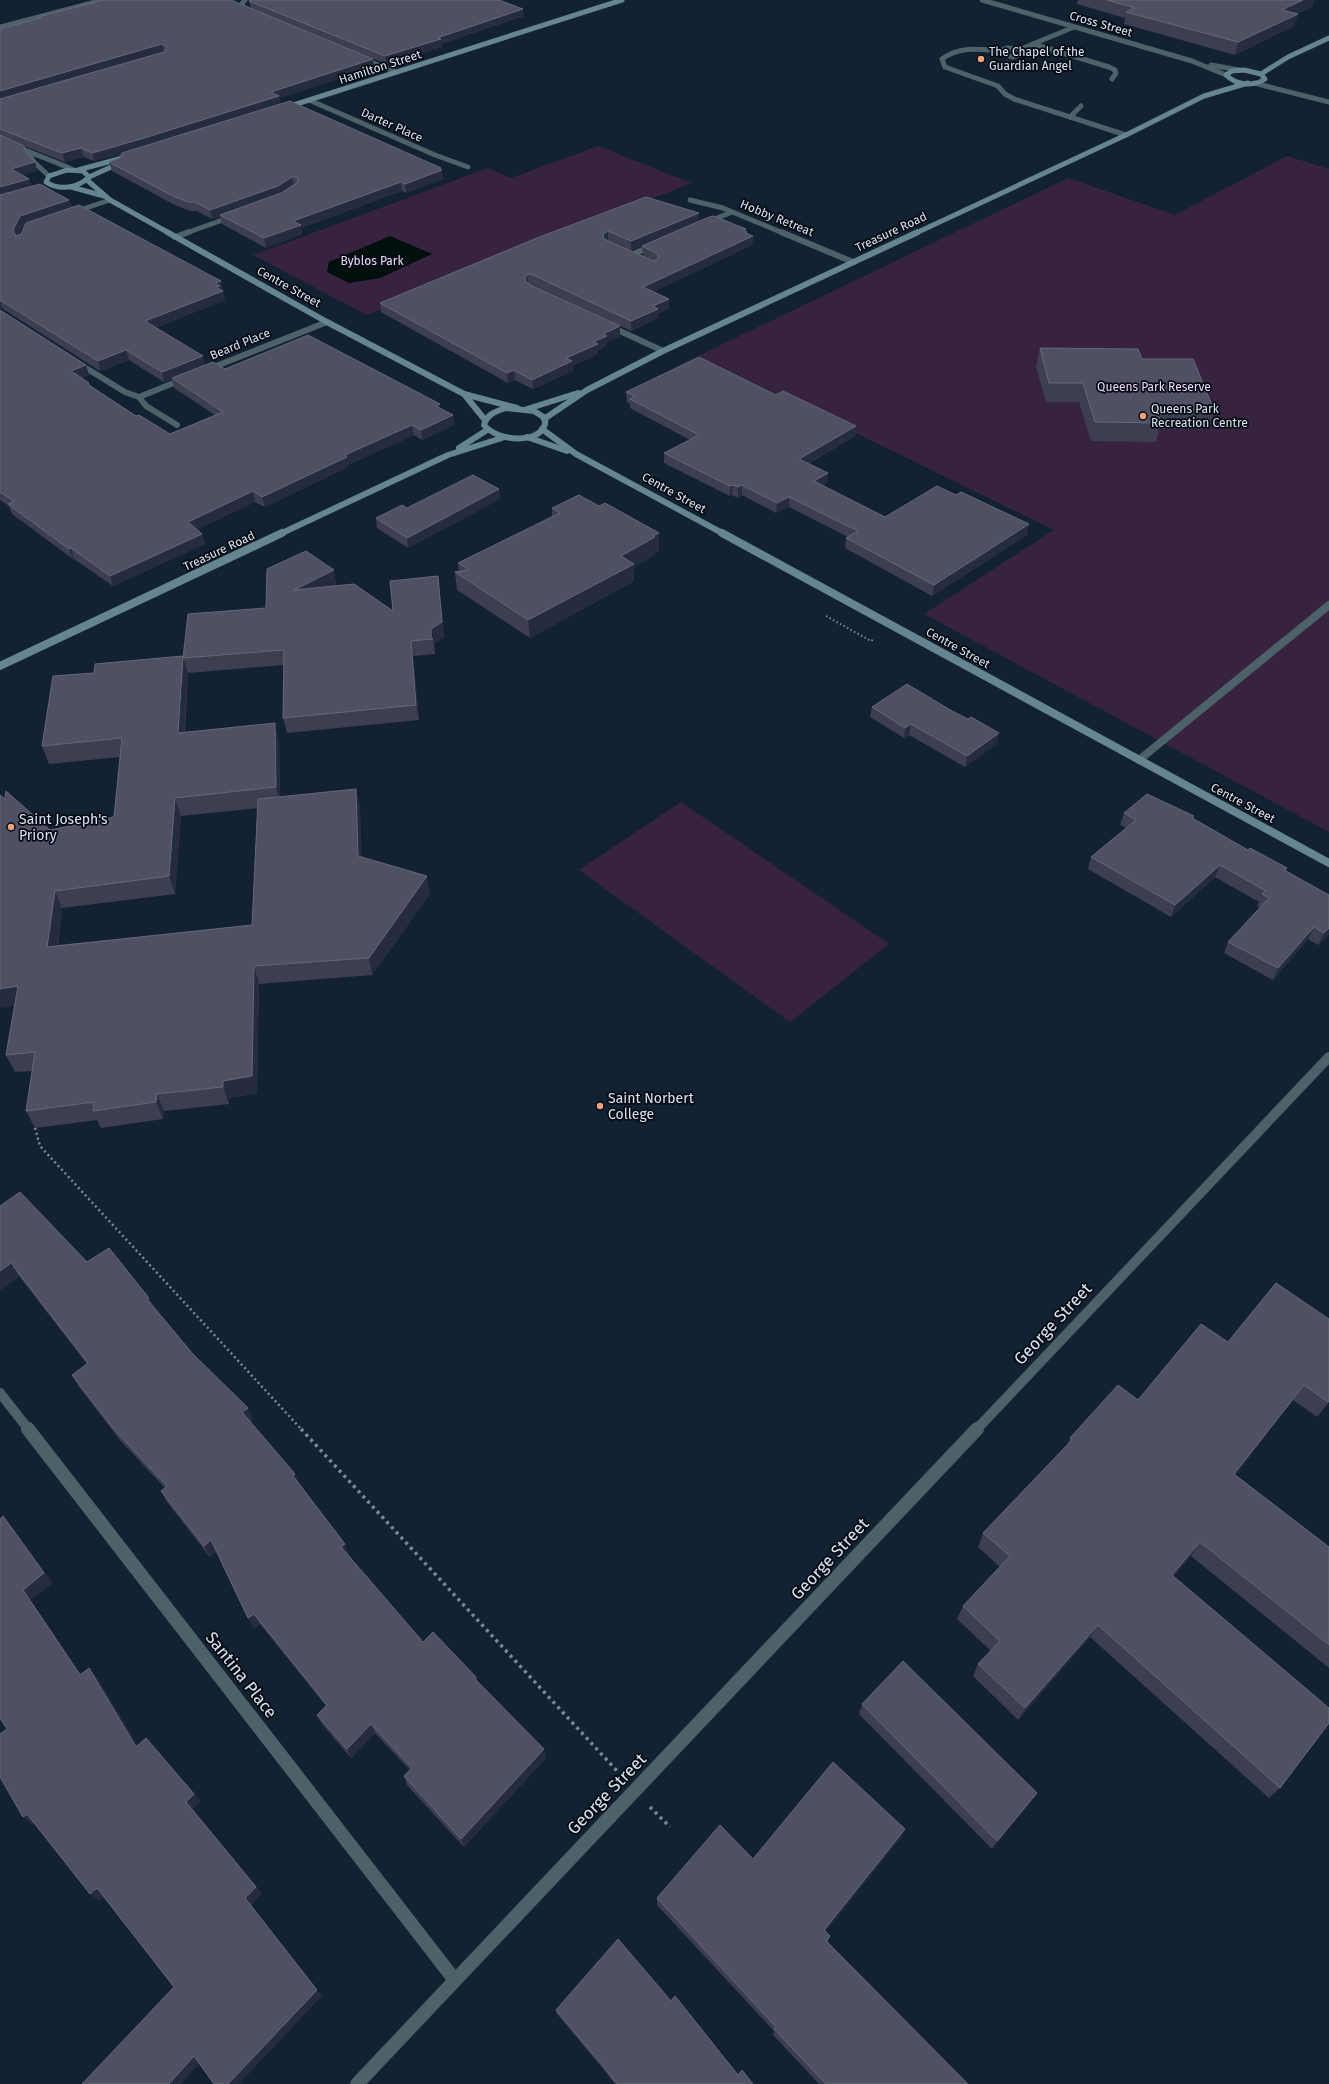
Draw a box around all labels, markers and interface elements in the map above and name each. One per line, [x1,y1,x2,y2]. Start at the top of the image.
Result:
street label: Cross Street [1068,8,1135,40]
place label: The Chapel of the Guardian Angel [989,45,1085,73]
street label: Hamilton Street [337,47,424,87]
marker: The Chapel of the Guardian Angel [976,54,986,64]
street label: Darter Place [359,105,425,145]
street label: Hobby Retreat [738,197,816,239]
street label: Treasure Road [853,209,929,255]
park label: Byblos Park [340,254,404,268]
street label: Centre Street [255,264,324,311]
street label: Beard Place [208,326,272,362]
park label: Queens Park Reserve [1097,380,1211,394]
place label: Queens Park Recreation Centre [1151,402,1248,430]
marker: Queens Park Recreation Centre [1138,411,1148,421]
street label: Centre Street [640,470,709,517]
street label: Treasure Road [181,528,257,574]
street label: Centre Street [924,625,993,672]
street label: Centre Street [1208,780,1278,826]
place label: Saint Joseph's Priory [19,811,108,844]
marker: Saint Joseph's Priory [6,822,16,832]
place label: Saint Norbert College [608,1090,695,1123]
marker: Saint Norbert College [595,1101,605,1111]
street label: George Street [1010,1278,1097,1369]
street label: George Street [787,1513,874,1604]
street label: Santina Place [201,1628,281,1722]
street label: George Street [563,1748,652,1839]

